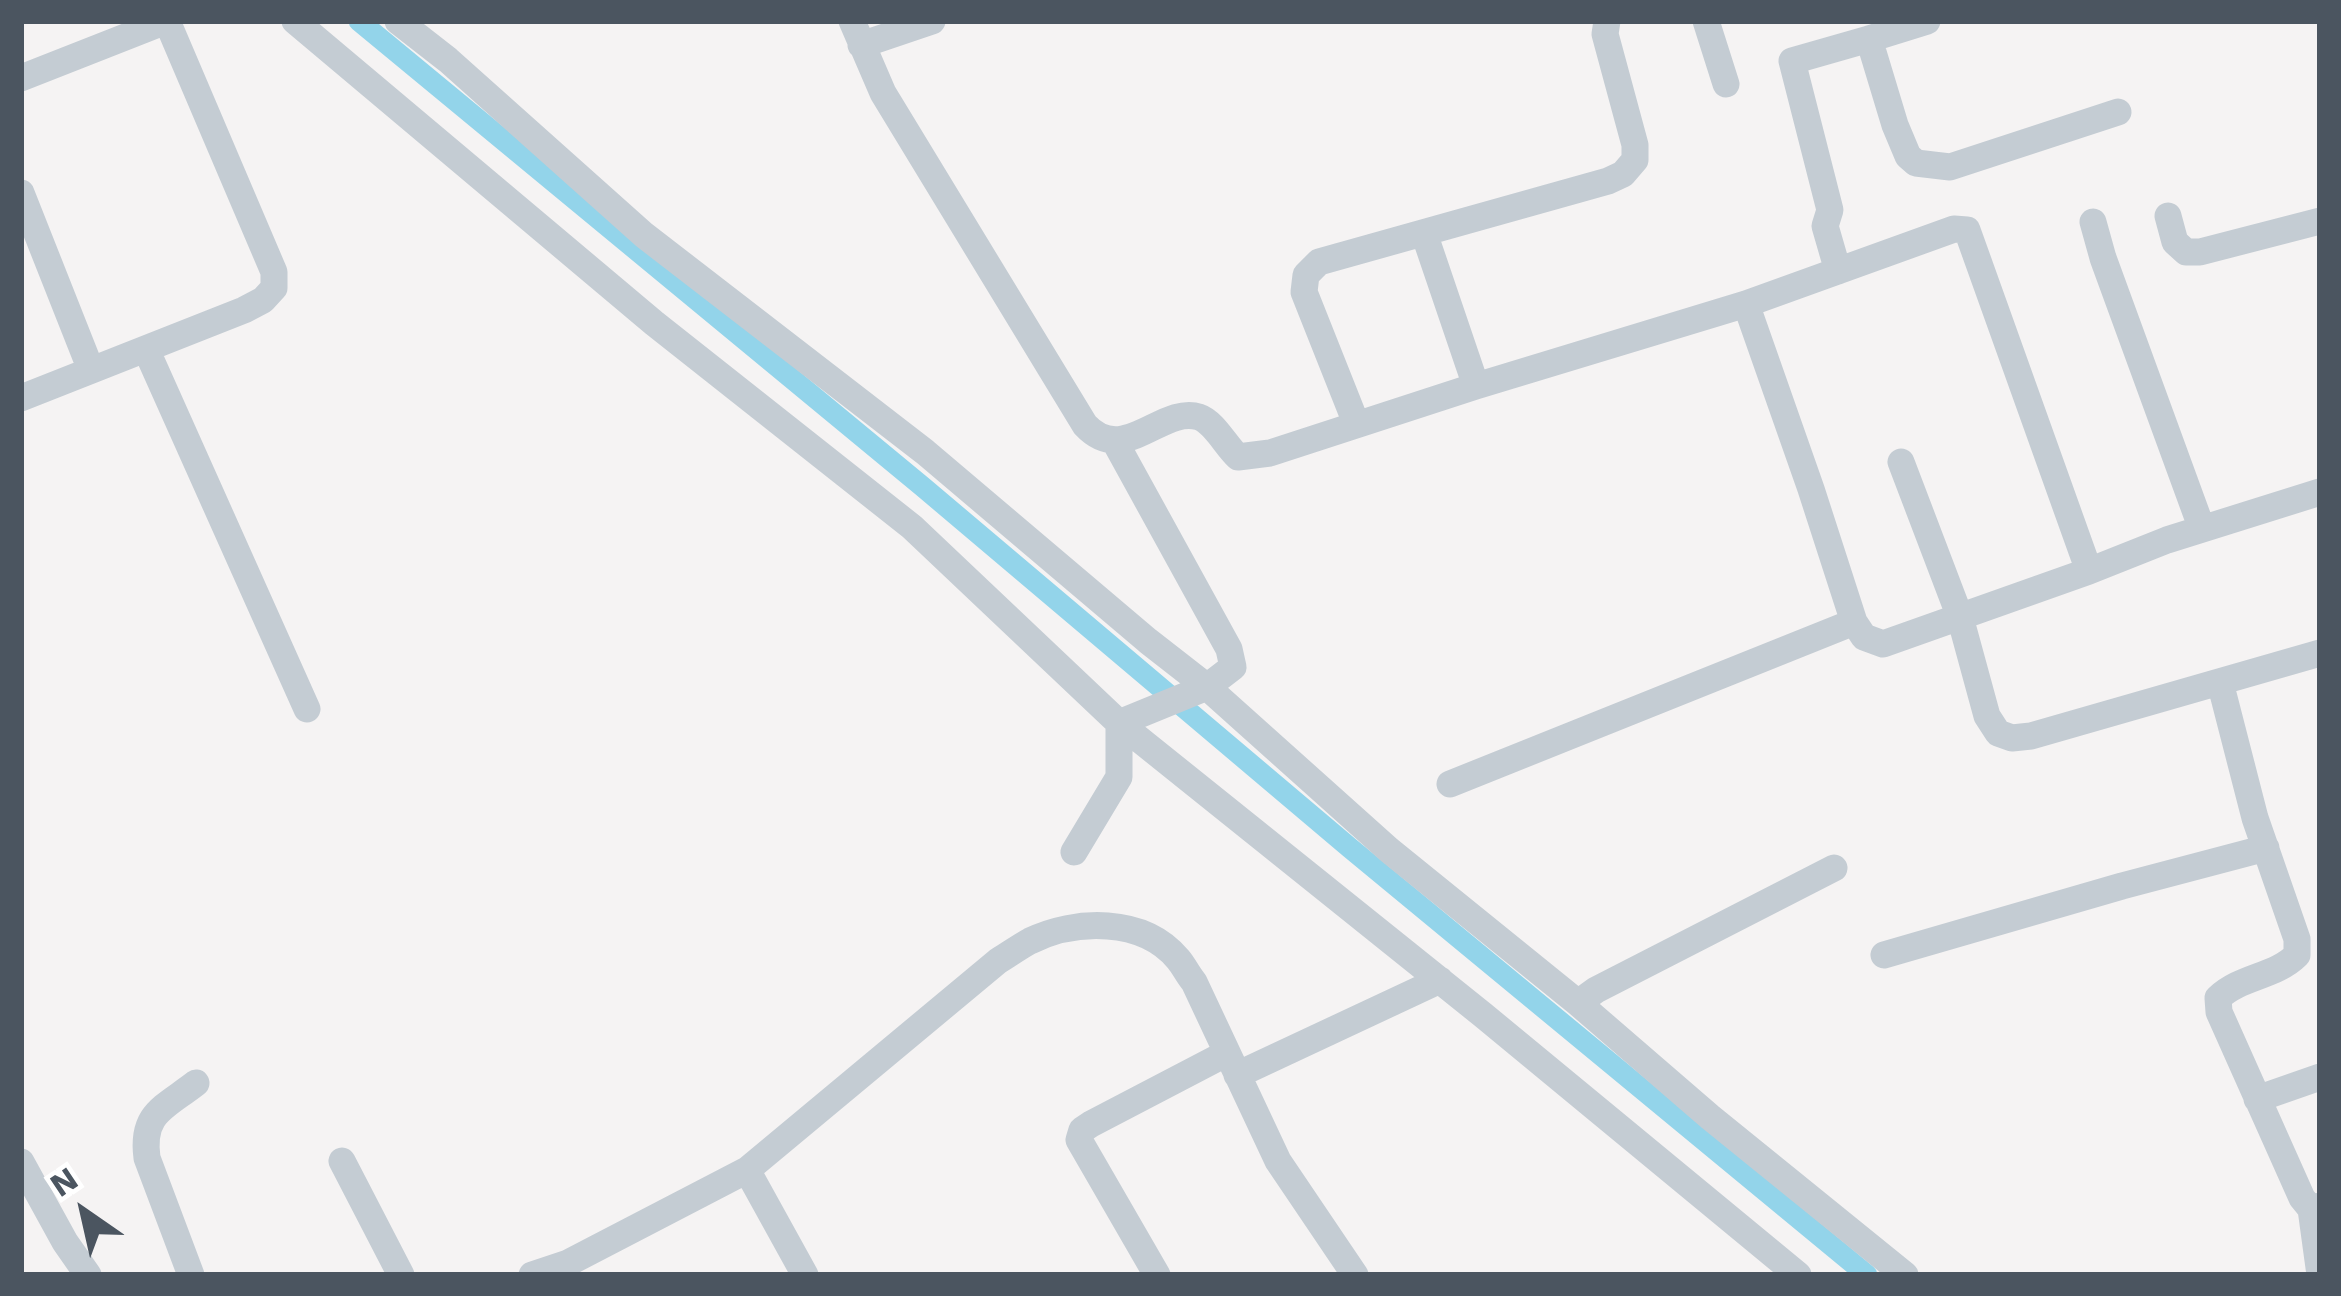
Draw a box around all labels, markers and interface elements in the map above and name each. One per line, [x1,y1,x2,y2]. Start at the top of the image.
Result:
north arrow [24,1152,144,1272]
text: N [43,1159,85,1205]

